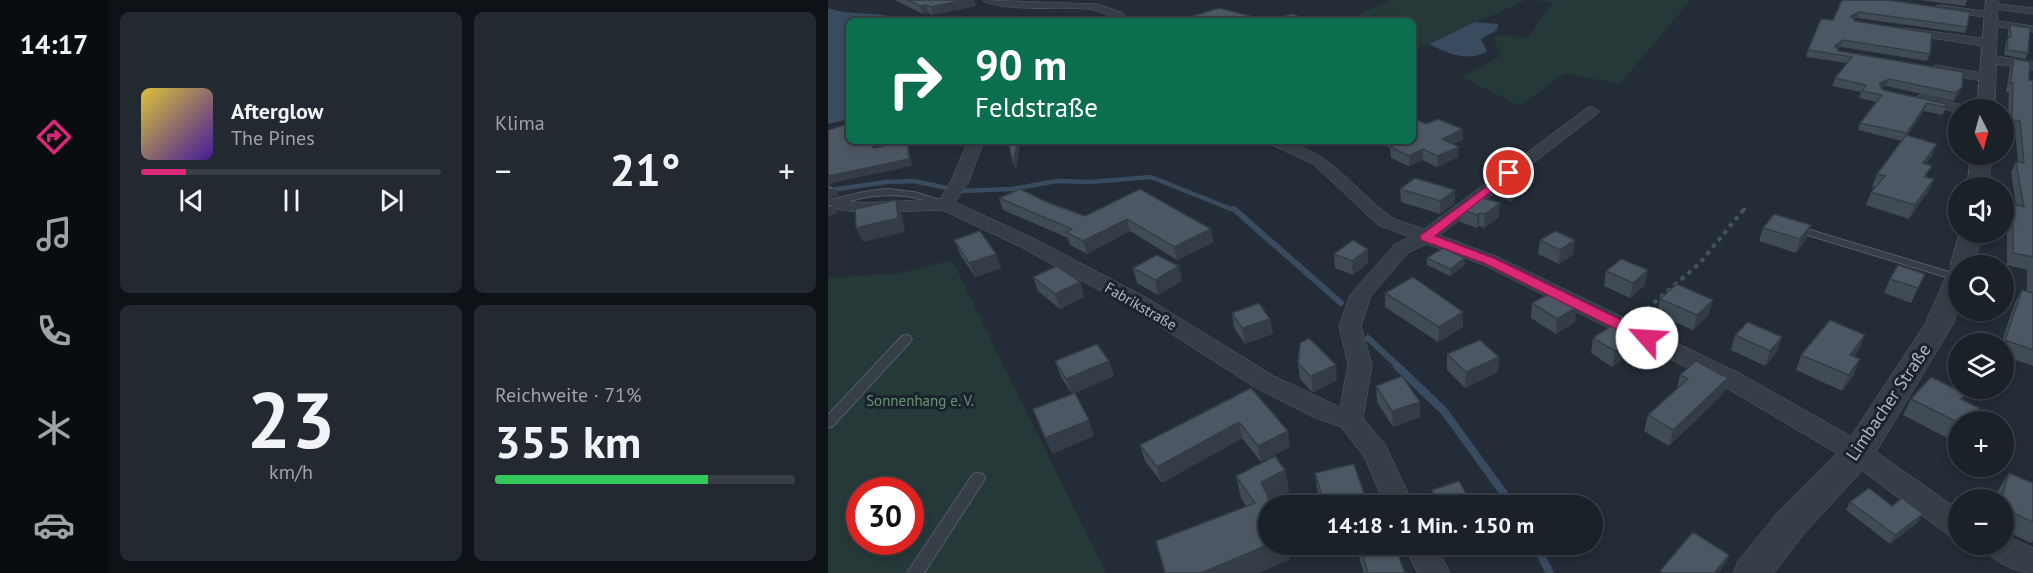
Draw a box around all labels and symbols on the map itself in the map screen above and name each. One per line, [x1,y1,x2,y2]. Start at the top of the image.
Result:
north arrow [1948,99,2014,165]
pin [1483,147,1534,198]
street label: Fabrikstraße [1102,278,1180,334]
position arrow [1615,306,1679,370]
street label: Limbacher Straße [1840,339,1936,465]
park label: Sonnenhang e. V. [866,391,974,410]
speed limit sign: 30 [846,477,924,555]

